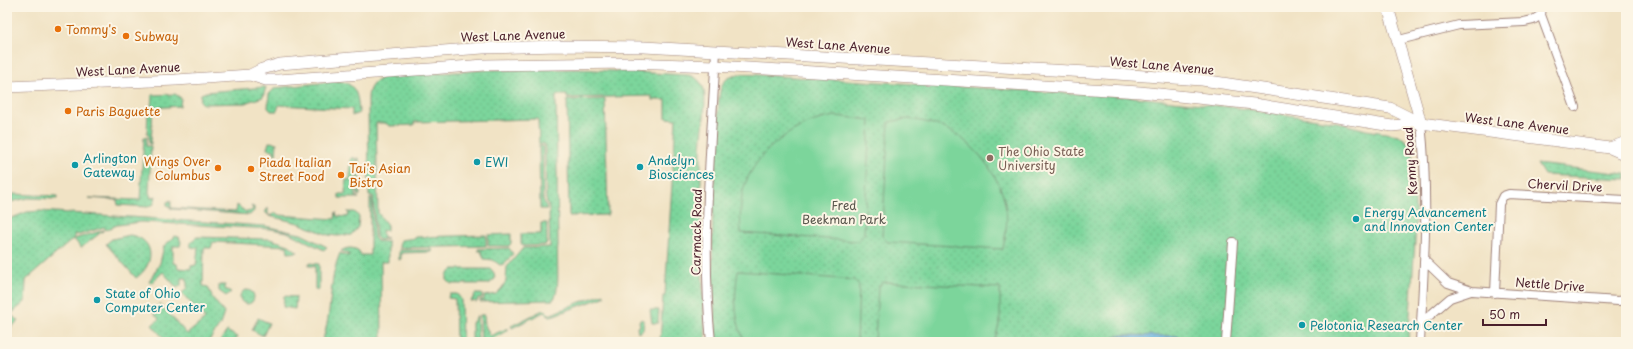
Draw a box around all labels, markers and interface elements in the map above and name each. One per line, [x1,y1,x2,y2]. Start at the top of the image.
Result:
place label: Tommy's [66,20,117,38]
marker: Tommy's [53,24,63,34]
street label: West Lane Avenue [460,24,566,46]
place label: Subway [134,27,179,45]
marker: Subway [121,31,131,41]
street label: West Lane Avenue [785,32,891,58]
street label: West Lane Avenue [1109,51,1215,79]
street label: West Lane Avenue [75,57,181,81]
place label: Paris Baguette [76,102,160,120]
marker: Paris Baguette [63,106,73,116]
street label: West Lane Avenue [1464,108,1571,138]
street label: Kenny Road [1399,126,1421,196]
place label: The Ohio State University [998,142,1084,174]
place label: Arlington Gateway [83,149,137,181]
place label: Andelyn Biosciences [648,151,714,183]
place label: Wings Over Columbus [144,152,211,184]
place label: Piada Italian Street Food [259,153,332,185]
place label: EWI [485,153,509,171]
marker: The Ohio State University [985,153,995,163]
marker: EWI [472,157,482,167]
place label: Tai's Asian Bistro [349,159,411,191]
marker: Arlington Gateway [70,160,80,170]
marker: Andelyn Biosciences [635,162,645,172]
marker: Wings Over Columbus [213,163,223,173]
marker: Piada Italian Street Food [246,164,256,174]
marker: Tai's Asian Bistro [336,170,346,180]
street label: Chervil Drive [1527,174,1603,196]
street label: Carmack Road [686,188,706,276]
park label: Fred Beekman Park [802,196,886,228]
place label: Energy Advancement and Innovation Center [1364,203,1494,235]
marker: Energy Advancement and Innovation Center [1351,214,1361,224]
street label: Nettle Drive [1515,273,1585,295]
place label: State of Ohio Computer Center [105,284,205,316]
marker: State of Ohio Computer Center [92,295,102,305]
scale bar [1483,301,1546,327]
text: 50 m [1489,305,1520,323]
place label: Pelotonia Research Center [1310,316,1463,334]
marker: Pelotonia Research Center [1297,320,1307,330]

